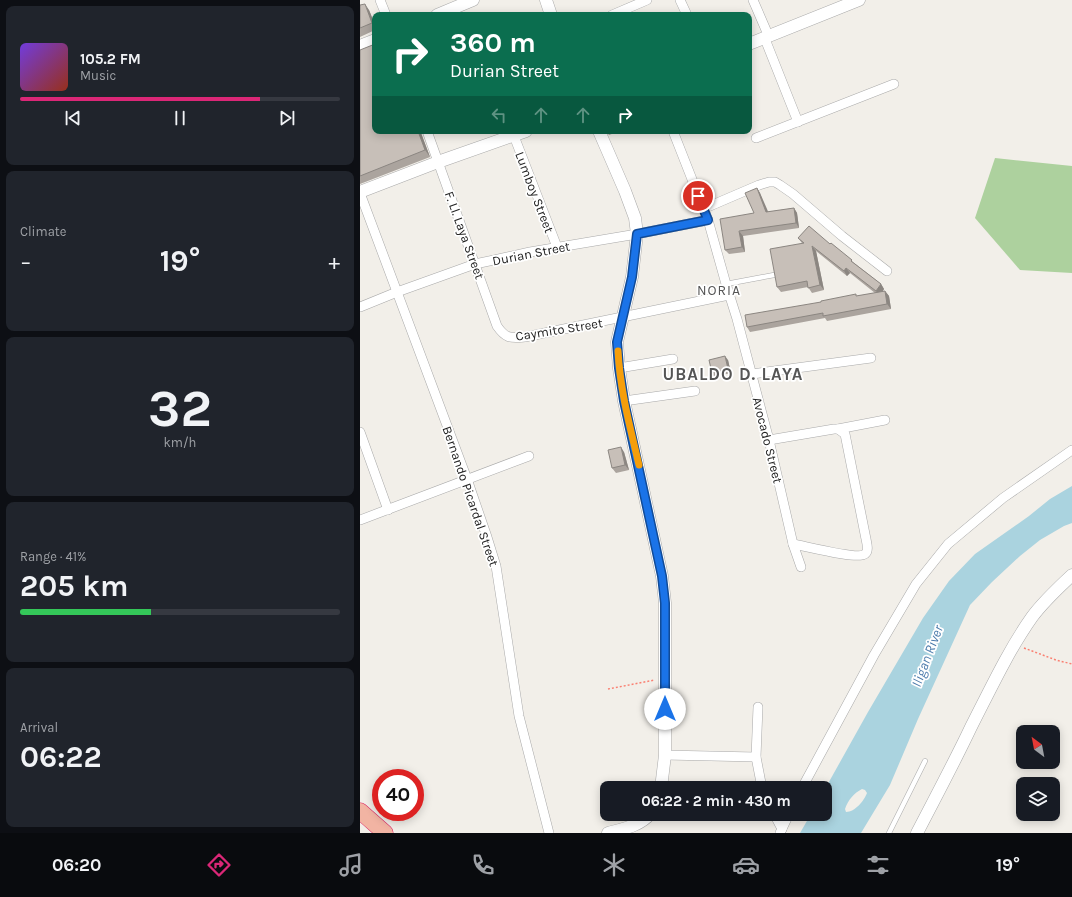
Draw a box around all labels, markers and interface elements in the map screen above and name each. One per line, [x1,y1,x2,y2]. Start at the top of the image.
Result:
text: 360 m [450,26,536,59]
icon: right [384,28,436,80]
text: 105.2 FM [80,50,141,68]
text: Durian Street [450,60,559,82]
text: Music [80,68,116,83]
icon: left [488,104,510,126]
icon: ahead [530,104,552,126]
icon: ahead [572,104,594,126]
icon: right [614,104,636,126]
icon: previous [62,107,84,129]
icon: pause [169,107,191,129]
icon: next [276,107,298,129]
street label: Lumboy Street [512,149,557,235]
pin [681,179,715,213]
icon: arrive [687,185,709,207]
street label: F. Ll. Laya Street [442,189,487,281]
text: Climate [20,224,66,239]
street label: Durian Street [491,239,571,268]
text: 19° [160,243,200,279]
text: − [20,249,32,275]
text: + [328,249,340,275]
district label: NORIA [697,282,741,299]
street label: Caymito Street [514,315,604,344]
district label: UBALDO D. LAYA [663,364,803,384]
text: 32 [148,378,212,439]
street label: Avocado Street [750,395,785,485]
street label: Bernando Picardal Street [439,424,502,568]
text: km/h [164,435,196,450]
text: Range · 41% [20,549,86,564]
text: 205 km [20,568,128,604]
water label: Iligan River [908,622,947,689]
position arrow [644,688,686,730]
text: Arrival [20,720,58,735]
north arrow [1016,725,1060,769]
map controls [1016,725,1060,821]
text: 06:22 [20,739,102,775]
speed limit sign: 40 [372,769,424,821]
button: layers [1016,777,1060,821]
text: 06:22 · 2 min · 430 m [641,792,791,810]
icon: directions [205,851,233,879]
icon: music [337,851,365,879]
icon: phone [469,851,497,879]
icon: climate [600,851,628,879]
icon: car [732,851,760,879]
icon: filters [864,851,892,879]
text: 06:20 [52,854,101,876]
text: 19° [996,854,1020,876]

